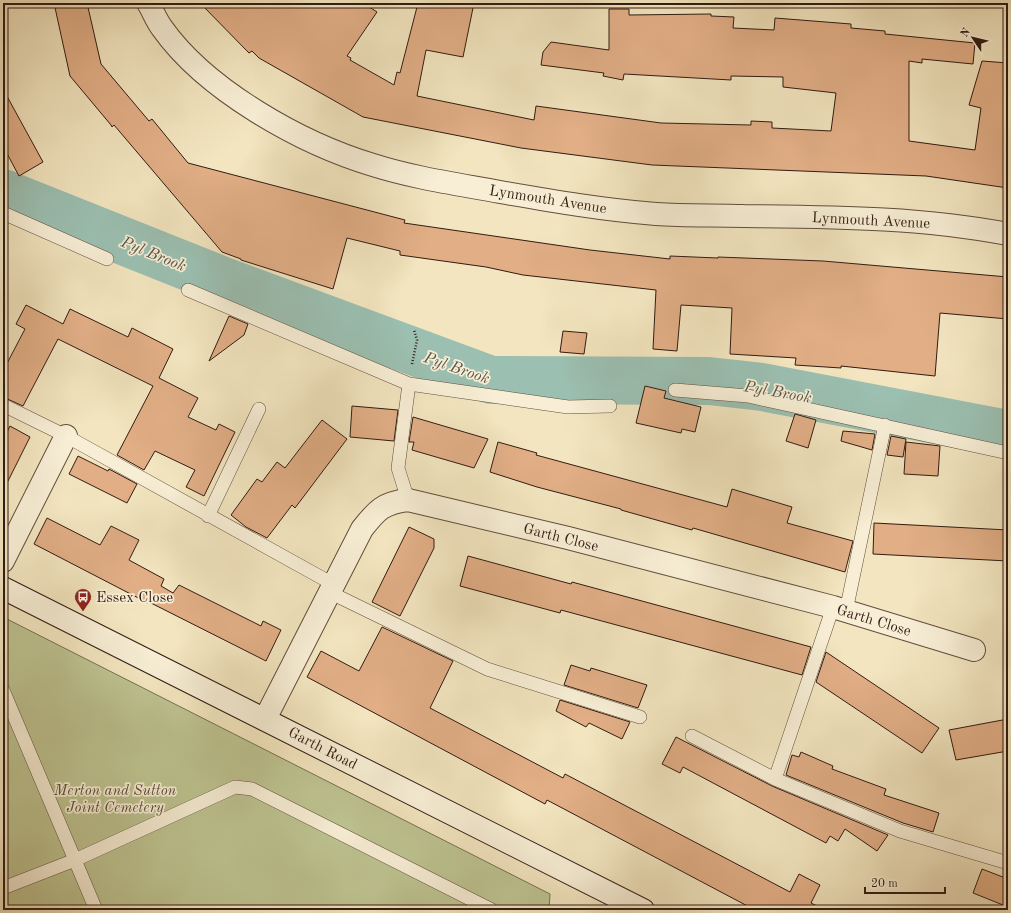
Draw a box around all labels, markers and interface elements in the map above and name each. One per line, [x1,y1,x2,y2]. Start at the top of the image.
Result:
north arrow [953,18,993,58]
text: N [959,26,973,40]
street label: Lynmouth Avenue [488,184,608,217]
street label: Lynmouth Avenue [811,211,931,232]
water label: Pyl Brook [118,234,188,275]
water label: Pyl Brook [420,350,491,388]
water label: Pyl Brook [742,379,813,407]
street label: Garth Close [522,522,600,555]
bus stop icon: Essex Close [73,587,93,612]
place label: Essex Close [96,591,173,606]
street label: Garth Close [835,603,913,640]
street label: Garth Road [285,726,359,773]
park label: Merton and Sutton Joint Cemetery [53,784,177,816]
scale bar [865,869,945,895]
text: 20 m [871,878,898,890]

